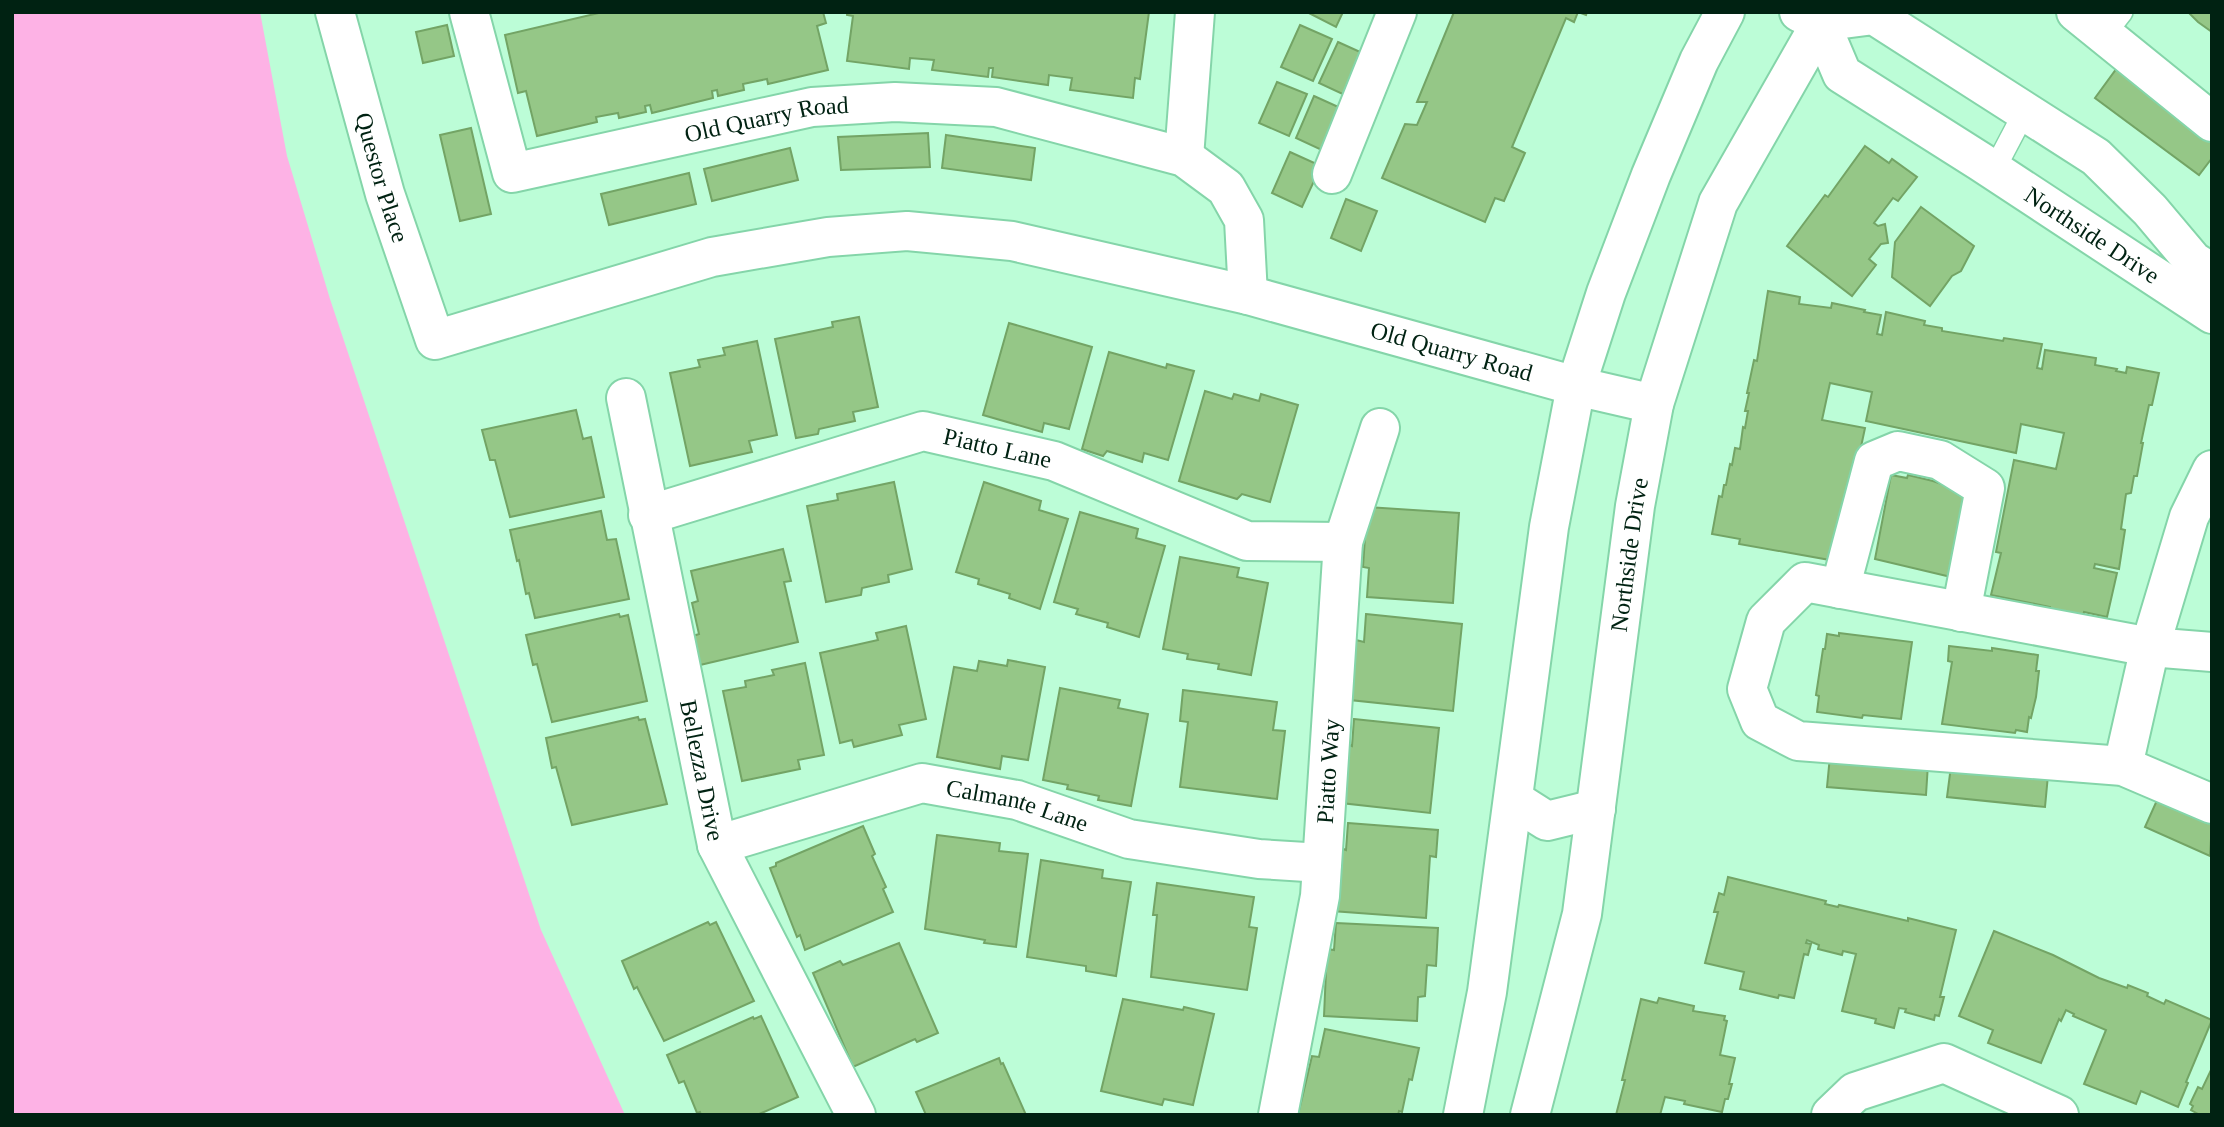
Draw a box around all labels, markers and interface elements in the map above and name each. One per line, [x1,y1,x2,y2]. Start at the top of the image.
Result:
street label: Old Quarry Road [682,92,849,148]
street label: Questor Place [350,110,414,246]
street label: Northside Drive [2020,182,2164,289]
street label: Old Quarry Road [1368,317,1535,386]
street label: Piatto Lane [941,423,1054,473]
street label: Northside Drive [1606,475,1653,633]
street label: Bellezza Drive [675,698,729,843]
street label: Piatto Way [1312,718,1344,824]
street label: Calmante Lane [944,775,1091,837]

